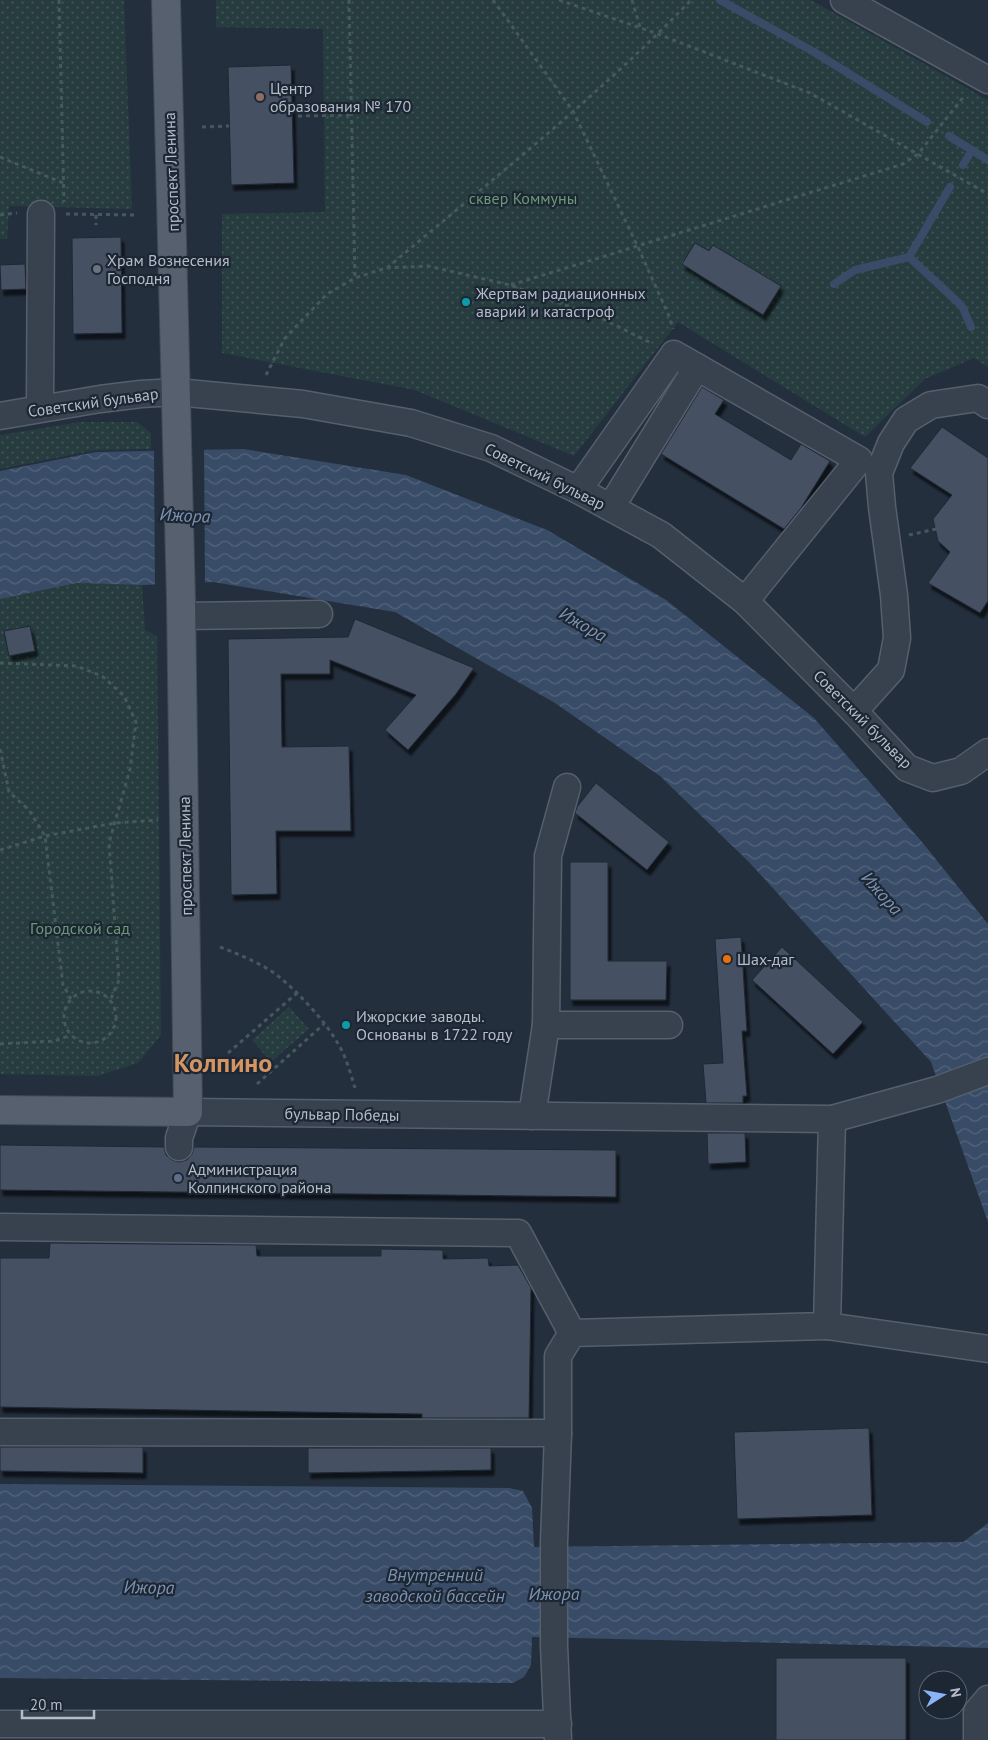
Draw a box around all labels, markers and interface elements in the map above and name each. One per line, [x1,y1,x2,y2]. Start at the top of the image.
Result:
place label: Центр образования № 170 [270,78,412,116]
marker: Центр образования № 170 [254,91,266,103]
street label: проспект Ленина [159,112,183,232]
park label: сквер Коммуны [469,188,577,208]
place label: Храм Вознесения Господня [107,250,230,288]
marker: Храм Вознесения Господня [91,263,103,275]
place label: Жертвам радиационных аварий и катастроф [475,283,646,321]
marker: Жертвам радиационных аварий и катастроф [460,296,472,308]
street label: Советский бульвар [26,383,160,421]
street label: Советский бульвар [481,438,609,514]
water label: Ижора [159,502,211,528]
water label: Ижора [555,601,611,647]
street label: Советский бульвар [809,665,917,773]
street label: проспект Ленина [174,796,196,916]
water label: Ижора [856,866,908,920]
park label: Городской сад [30,918,130,938]
place label: Шах-даг [737,949,794,969]
marker: Шах-даг [721,953,733,965]
place label: Ижорские заводы. Основаны в 1722 году [356,1006,513,1044]
marker: Ижорские заводы. Основаны в 1722 году [340,1019,352,1031]
district label: Колпино [174,1046,272,1079]
street label: бульвар Победы [285,1103,399,1125]
place label: Администрация Колпинского района [188,1159,331,1197]
marker: Администрация Колпинского района [172,1172,184,1184]
water label: Внутренний заводской бассейн [364,1563,505,1607]
water label: Ижора [123,1575,175,1599]
water label: Ижора [529,1582,580,1605]
north arrow [918,1670,968,1720]
text: N [946,1686,965,1699]
scale bar [22,1688,95,1720]
text: 20 m [30,1695,63,1714]

